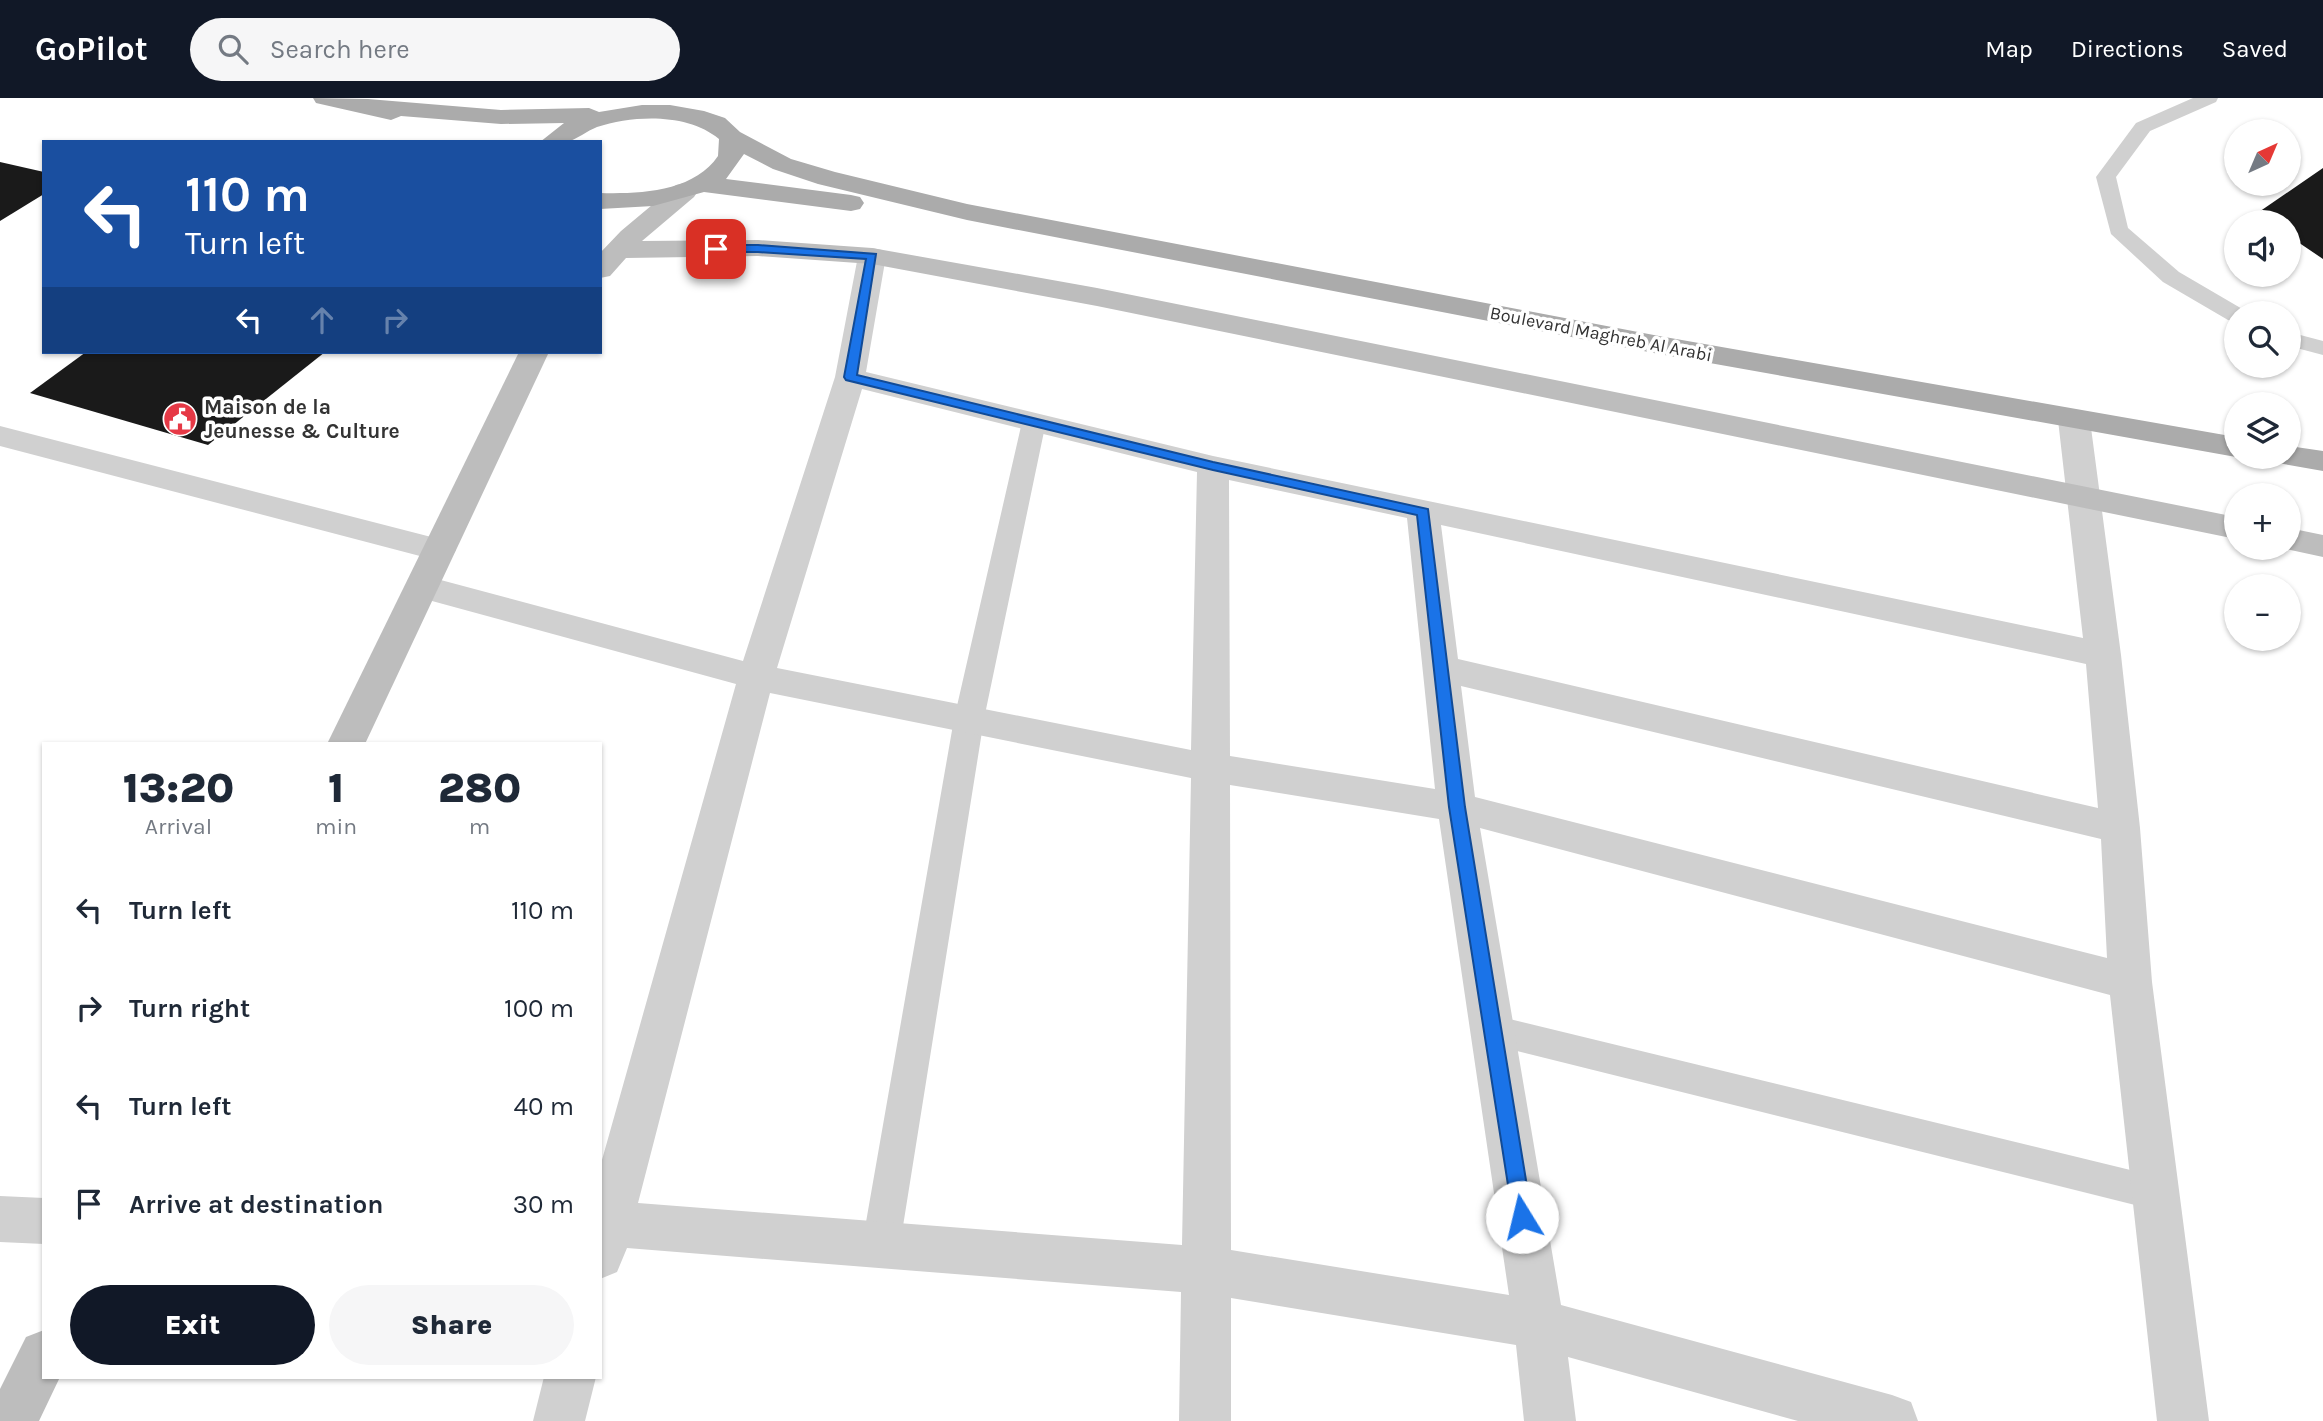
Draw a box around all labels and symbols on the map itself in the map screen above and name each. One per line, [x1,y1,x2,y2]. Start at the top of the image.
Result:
north arrow [2224,119,2301,196]
pin [686,219,746,279]
street label: Boulevard Maghreb Al Arabi [1488,302,1714,366]
place label: Maison de la Jeunesse & Culture [204,395,400,443]
public building icon: Maison de la Jeunesse & Culture [161,400,199,438]
position arrow [1485,1180,1559,1254]

